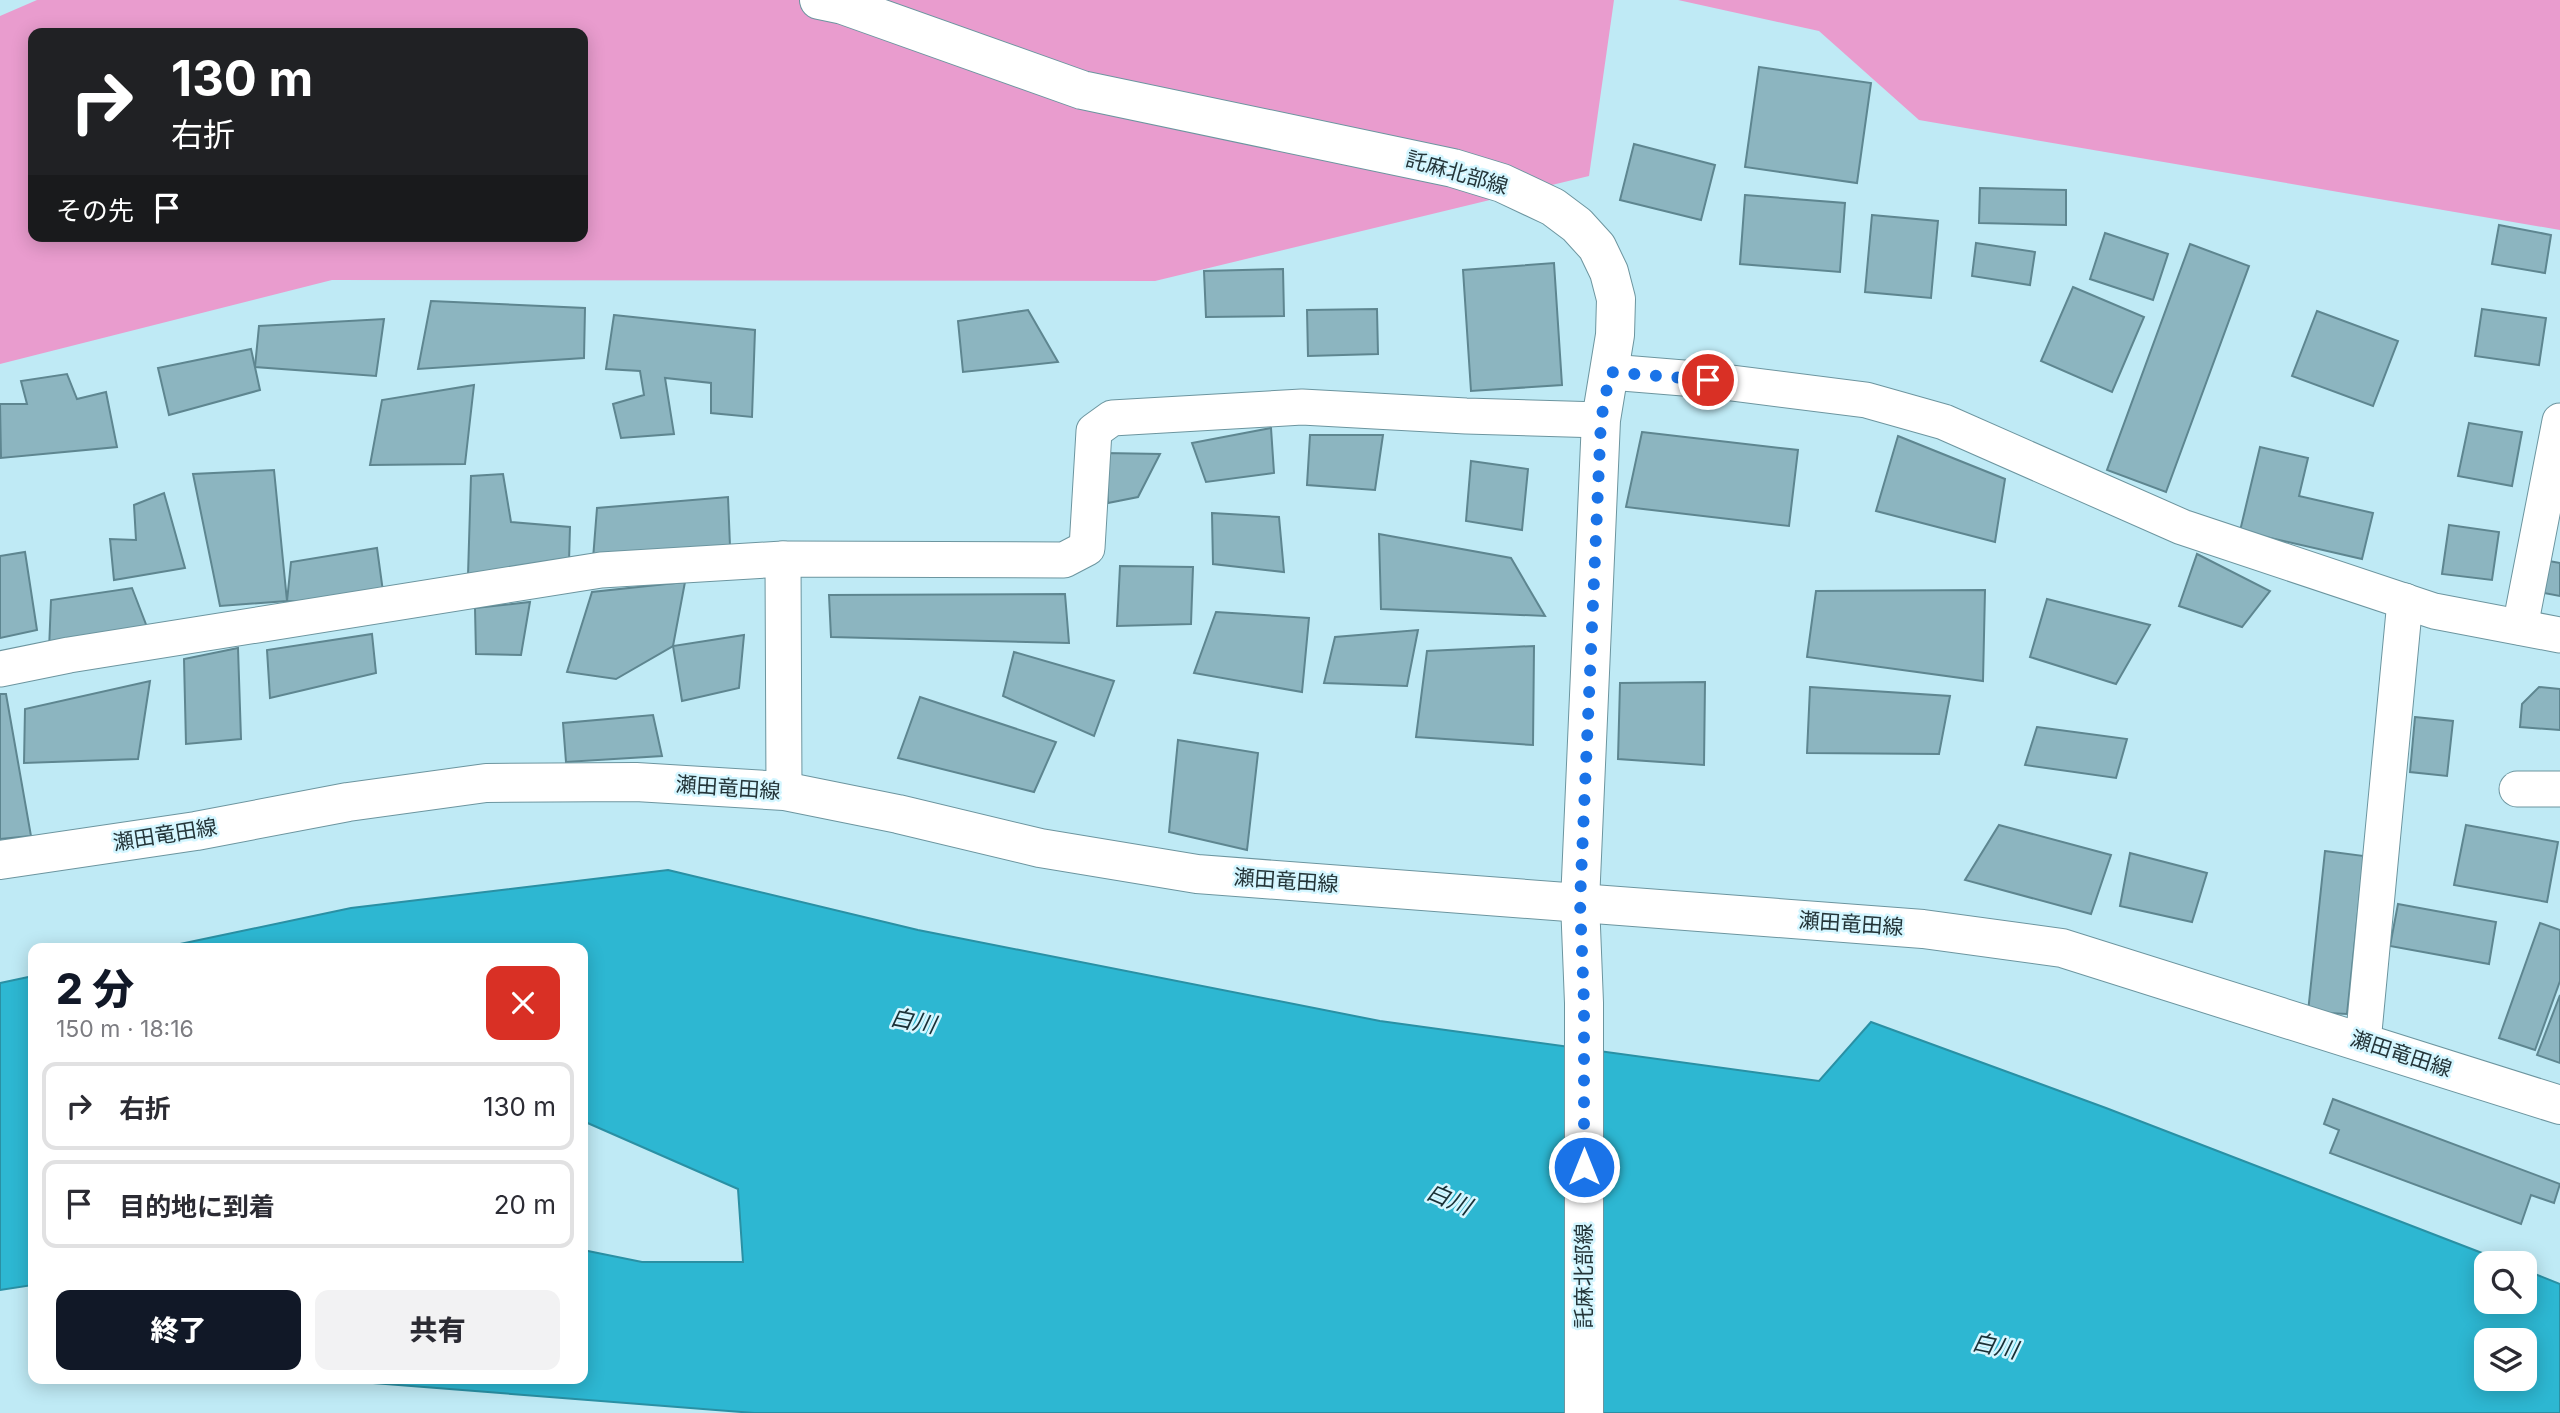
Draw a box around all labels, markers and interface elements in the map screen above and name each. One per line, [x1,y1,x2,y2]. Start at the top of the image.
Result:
text: 130 m [171,49,313,108]
icon: right [56,56,147,147]
text: 右折 [171,115,235,154]
street label: 託麻北部線 [1403,146,1511,199]
icon: arrive [148,189,186,227]
text: その先 [56,195,134,226]
pin [1678,350,1738,410]
icon: arrive [1689,361,1727,399]
street label: 瀬田竜田線 [675,771,781,804]
street label: 瀬田竜田線 [111,814,219,855]
street label: 瀬田竜田線 [1233,864,1339,897]
street label: 瀬田竜田線 [1798,907,1904,940]
text: 2 分 [56,963,134,1014]
button: close [486,966,560,1040]
water label: 白川 [888,1003,941,1040]
text: 150 m · 18:16 [56,1015,194,1043]
street label: 瀬田竜田線 [2347,1025,2455,1082]
icon: right [60,1087,98,1125]
text: 130 m [483,1091,556,1122]
text: 右折 [119,1093,171,1124]
position arrow [1547,1130,1621,1204]
water label: 白川 [1422,1177,1478,1222]
icon: arrive [60,1185,98,1223]
text: 20 m [494,1189,556,1220]
text: 目的地に到着 [119,1191,275,1222]
street label: 託麻北部線 [1571,1224,1596,1329]
map controls [2474,1251,2537,1391]
button: search [2474,1251,2537,1314]
button: 終了 [56,1290,301,1370]
button: 共有 [315,1290,560,1370]
water label: 白川 [1970,1328,2023,1365]
button: layers [2474,1328,2537,1391]

